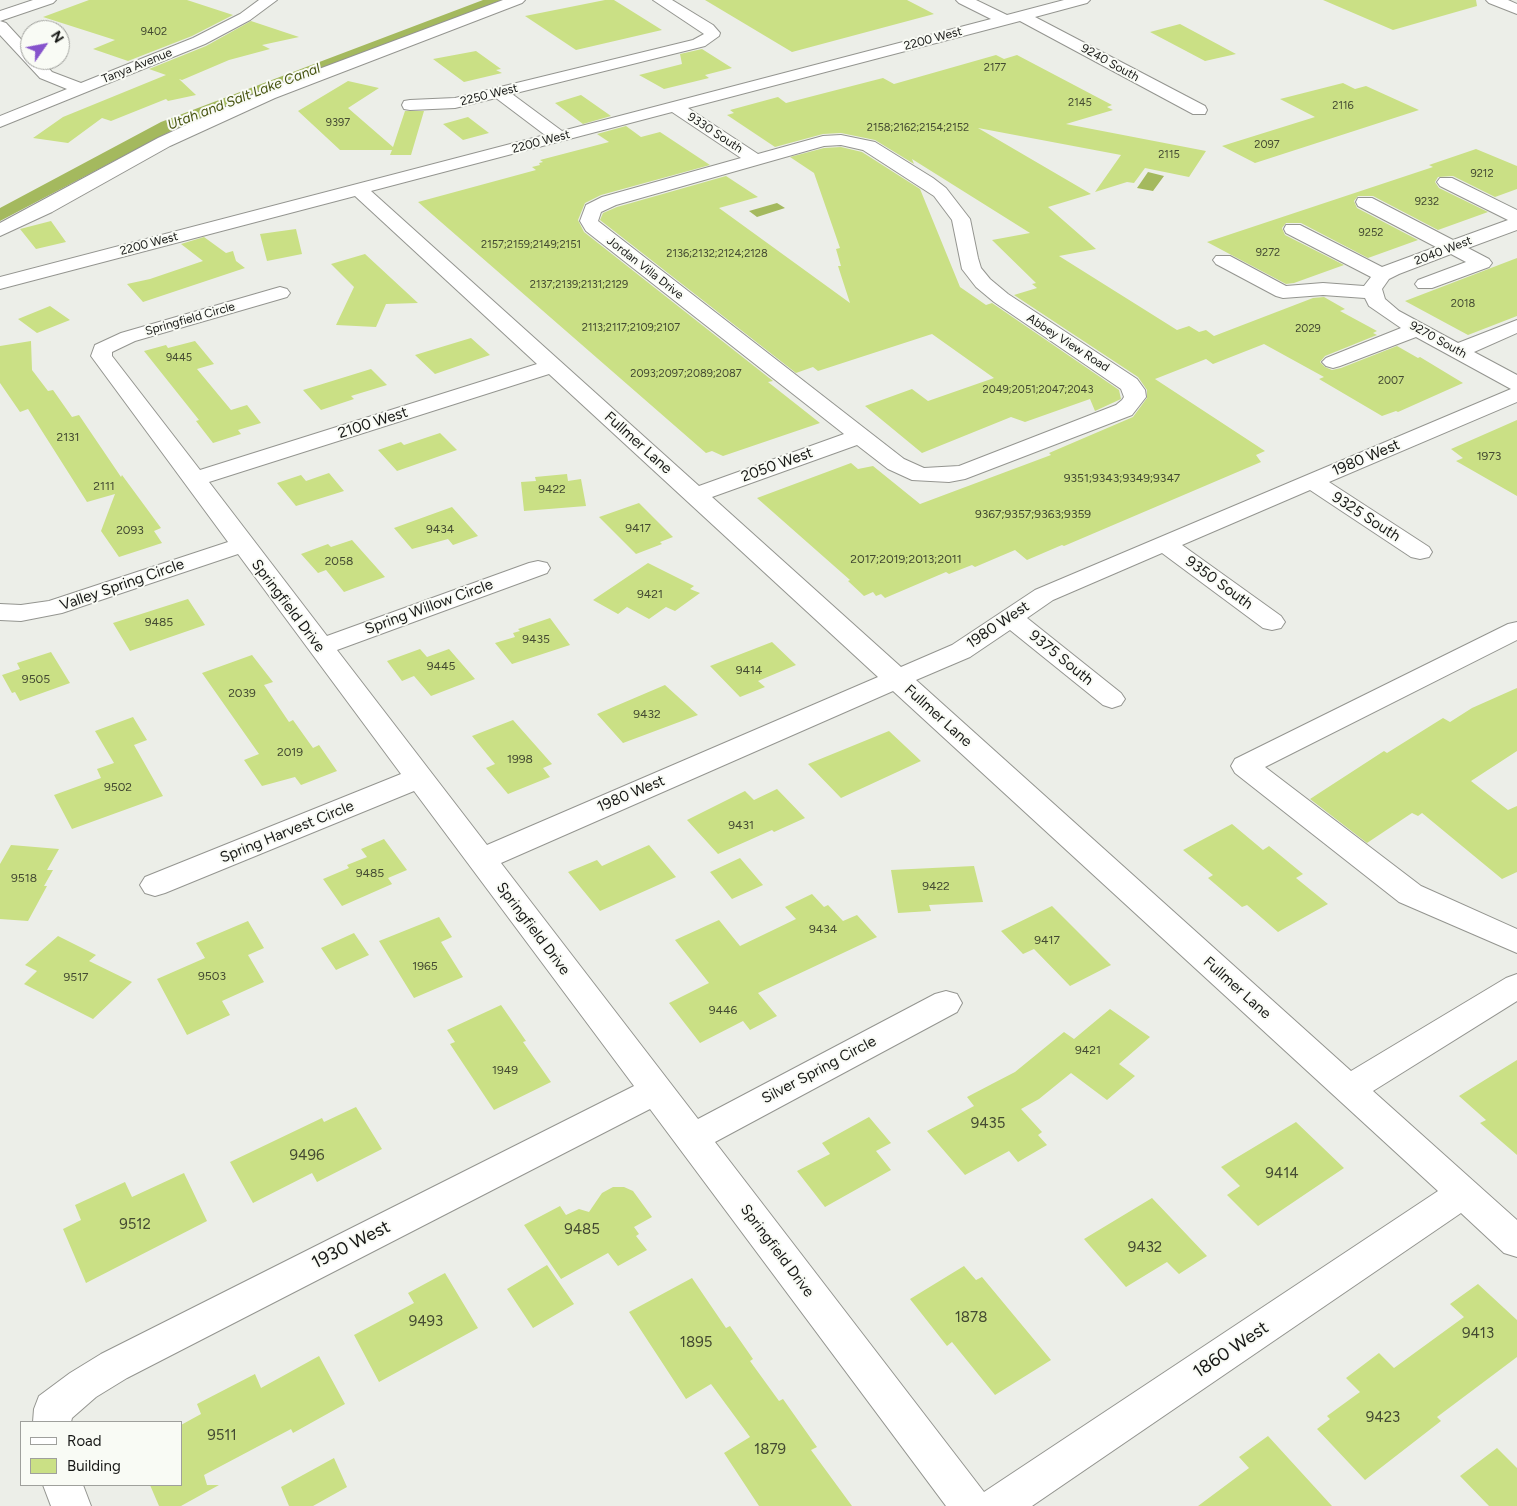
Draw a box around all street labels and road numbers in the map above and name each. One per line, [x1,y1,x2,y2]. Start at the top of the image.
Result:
street label: 2200 West [902,24,964,54]
street label: 9240 South [1079,41,1141,85]
street label: Tanya Avenue [100,45,174,87]
street label: 2250 West [459,81,519,109]
street label: 9330 South [685,110,745,156]
street label: 2200 West [510,127,572,157]
street label: 2200 West [118,229,180,259]
street label: 2040 West [1412,233,1474,269]
street label: Jordan Villa Drive [604,234,686,302]
street label: Springfield Circle [144,299,236,339]
street label: Abbey View Road [1024,311,1112,375]
street label: 9270 South [1407,318,1469,362]
street label: 2100 West [336,403,410,443]
street label: Fullmer Lane [601,408,675,478]
street label: 1980 West [1329,436,1403,480]
street label: 2050 West [739,444,815,486]
street label: 9325 South [1329,488,1403,546]
street label: 9350 South [1182,553,1256,613]
street label: Valley Spring Circle [58,555,186,615]
street label: Springfield Drive [247,556,329,656]
street label: Spring Willow Circle [363,575,495,639]
street label: 1980 West [963,597,1033,653]
street label: 9375 South [1025,627,1097,689]
street label: Fullmer Lane [901,681,975,751]
street label: 1980 West [594,772,668,816]
street label: Spring Harvest Circle [218,797,356,867]
street label: Springfield Drive [492,879,574,979]
street label: Fullmer Lane [1200,953,1274,1023]
street label: Silver Spring Circle [759,1032,879,1108]
street label: Springfield Drive [736,1201,818,1301]
street label: 1930 West [308,1216,394,1274]
street label: 1860 West [1189,1317,1273,1383]

